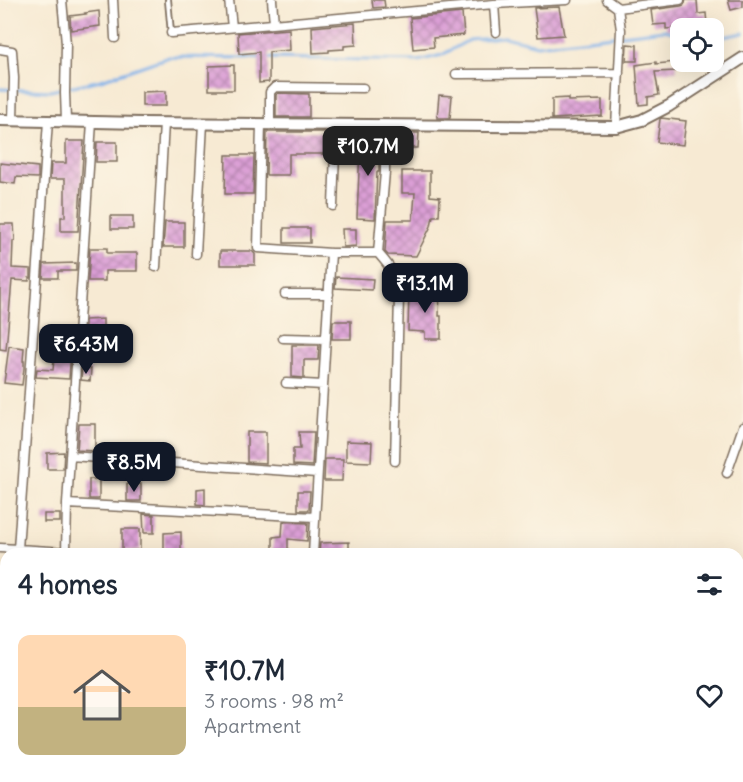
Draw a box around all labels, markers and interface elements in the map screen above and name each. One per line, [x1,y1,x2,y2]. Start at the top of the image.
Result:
map controls [670,18,724,72]
button: locate [670,18,724,72]
pin: ₹10.7M [319,126,417,177]
text: ₹10.7M [337,133,399,158]
pin: ₹13.1M [376,263,474,314]
text: ₹13.1M [396,270,454,295]
pin: ₹6.43M [37,324,135,375]
text: ₹6.43M [53,331,119,356]
pin: ₹8.5M [92,442,176,493]
text: ₹8.5M [107,449,161,474]
text: 4 homes [18,568,117,601]
icon: filters [693,568,726,601]
text: ₹10.7M [204,654,286,687]
icon: home [66,659,138,731]
icon: heart [693,679,726,712]
text: 3 rooms · 98 m² [204,688,344,713]
text: Apartment [204,713,301,738]

